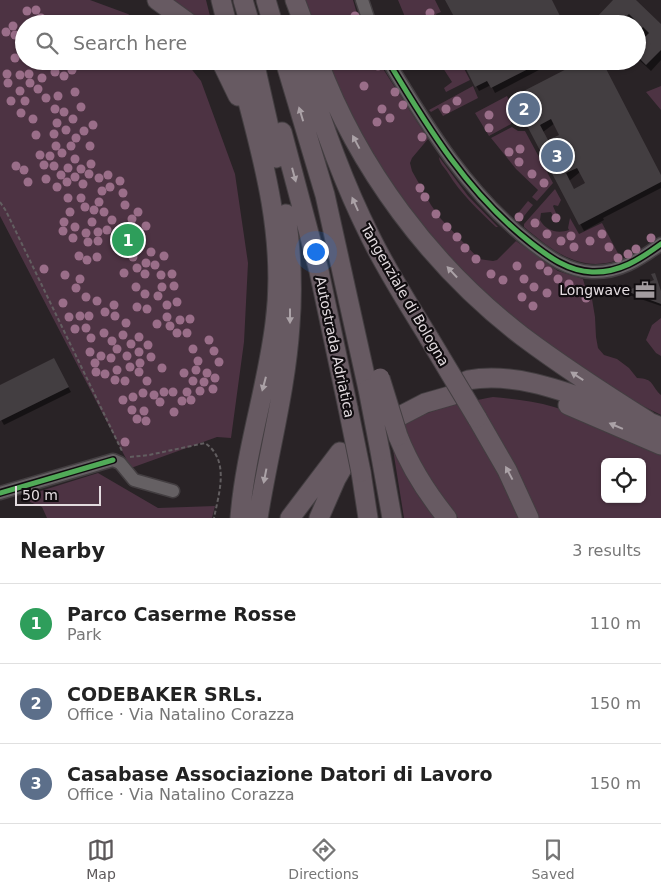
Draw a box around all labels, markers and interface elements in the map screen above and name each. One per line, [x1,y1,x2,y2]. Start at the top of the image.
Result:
search box [15,15,646,70]
icon: search [33,29,61,57]
text: Search here [73,32,187,54]
pin: 2 [508,90,540,128]
one-way arrow [297,107,305,122]
one-way arrow [352,135,360,149]
pin: 3 [541,137,573,175]
one-way arrow [290,168,298,183]
one-way arrow [350,197,358,211]
street label: Tangenziale di Bologna [357,220,452,369]
pin: 1 [112,221,144,259]
your location [303,239,329,265]
one-way arrow [446,267,458,279]
street label: Autostrada Adriatica [312,275,358,419]
office icon: Longwave [634,279,656,301]
place label: Longwave [559,282,630,298]
one-way arrow [286,308,294,324]
one-way arrow [571,371,584,380]
one-way arrow [260,377,268,392]
one-way arrow [609,421,623,429]
map controls [601,458,646,503]
button: locate [601,458,646,503]
one-way arrow [505,466,513,481]
one-way arrow [260,469,268,485]
scale bar [15,483,101,506]
text: 50 m [22,487,58,503]
text: Nearby [20,539,105,563]
text: 3 results [572,541,641,560]
text: Parco Caserme Rosse [67,603,296,625]
text: 1 [30,614,42,633]
text: 110 m [590,614,641,633]
text: Park [67,625,102,644]
text: CODEBAKER SRLs. [67,683,263,705]
text: 2 [30,694,42,713]
text: 150 m [590,694,641,713]
text: Office · Via Natalino Corazza [67,705,295,724]
text: Casabase Associazione Datori di Lavoro [67,763,493,785]
text: 3 [30,774,42,793]
text: 150 m [590,774,641,793]
text: Office · Via Natalino Corazza [67,785,295,804]
tab: Map [86,836,116,882]
tab: Directions [288,836,359,882]
tab: Saved [531,836,575,882]

